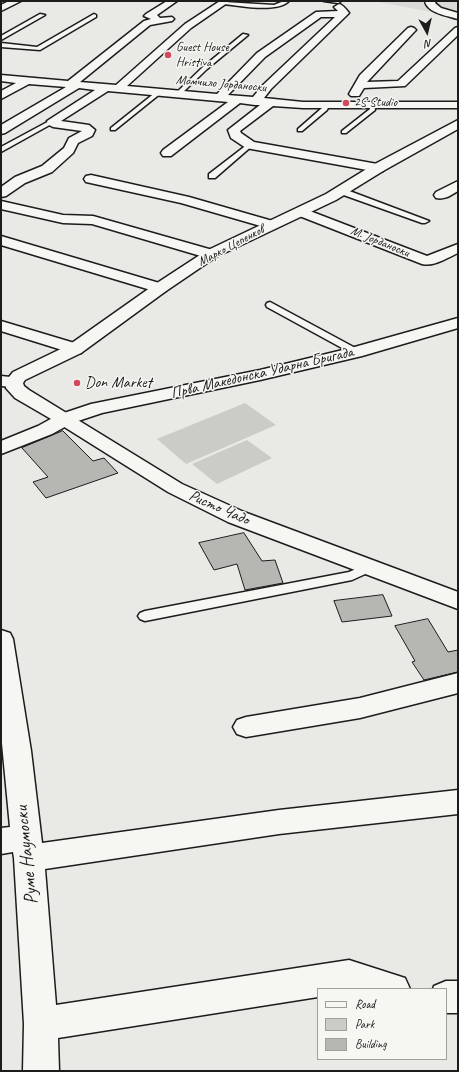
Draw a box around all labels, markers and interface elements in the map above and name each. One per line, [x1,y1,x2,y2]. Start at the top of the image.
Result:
north arrow [407,12,447,52]
text: N [424,36,433,51]
place label: Guest House Hristiva [176,40,229,71]
marker: Guest House Hristiva [163,50,173,60]
street label: Момчило Јорданоски [175,72,267,96]
place label: 2S Studio [354,95,397,111]
marker: 2S Studio [341,98,351,108]
street label: Марко Цепенков [195,222,267,270]
street label: М. Јорданоски [348,223,412,261]
street label: Прва Македонска Ударна Бригада [169,343,355,403]
place label: Don Market [85,373,152,393]
marker: Don Market [72,378,82,388]
street label: Ристо Чадо [186,486,252,530]
street label: Руме Наумоски [10,805,44,905]
legend [317,988,447,1060]
text: Road [355,996,375,1012]
text: Park [355,1016,374,1032]
text: Building [355,1036,387,1052]

